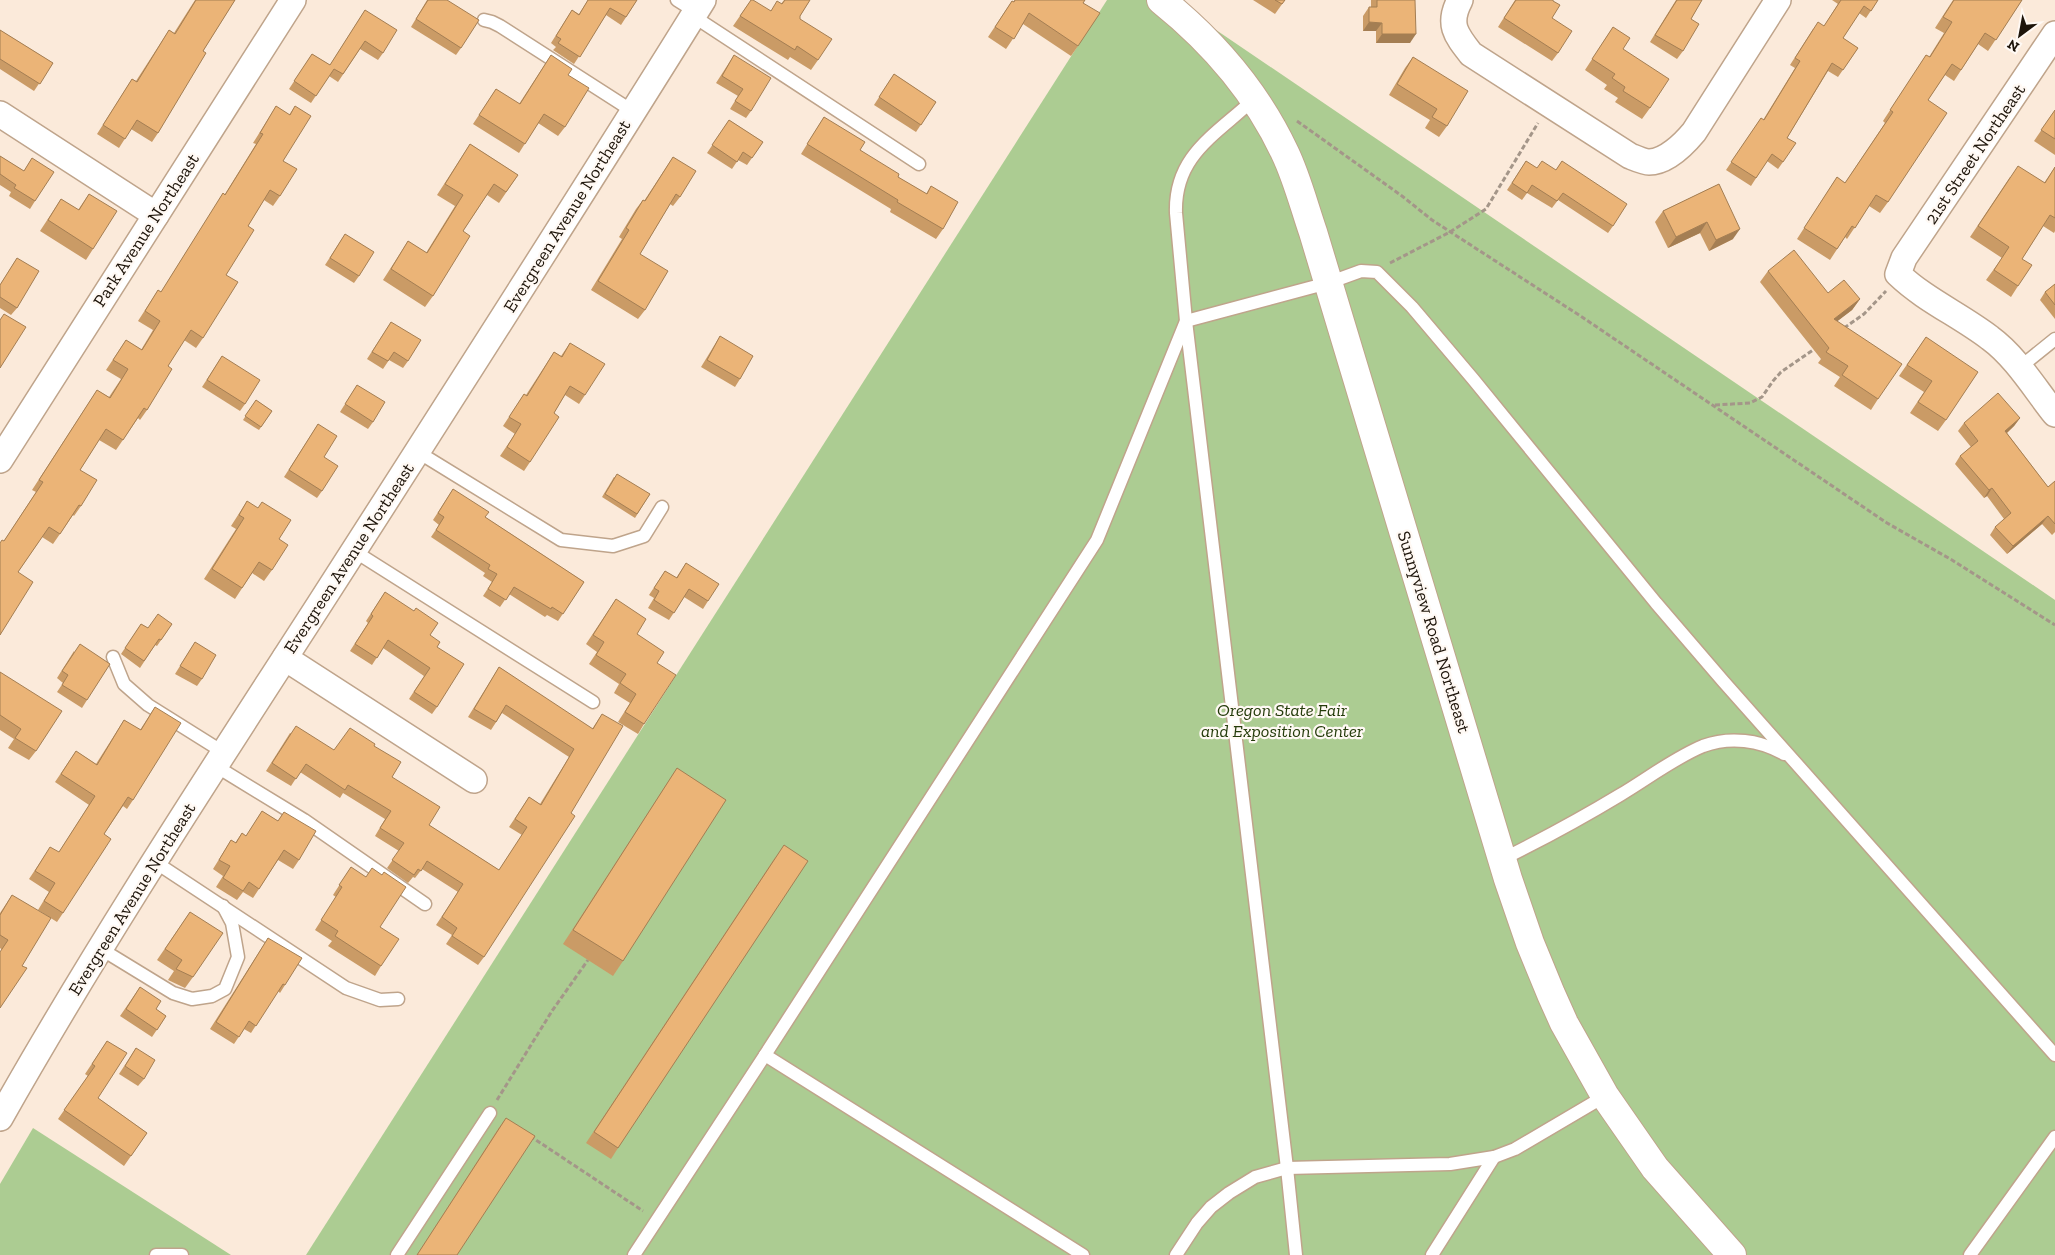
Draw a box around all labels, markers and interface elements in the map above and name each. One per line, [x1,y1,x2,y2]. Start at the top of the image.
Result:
north arrow [1995,10,2045,60]
text: N [2004,35,2022,56]
street label: 21st Street Northeast [1920,79,2030,228]
street label: Evergreen Avenue Northeast [499,115,636,316]
street label: Park Avenue Northeast [88,149,204,311]
street label: Evergreen Avenue Northeast [279,458,419,657]
street label: Sunnyview Road Northeast [1393,528,1475,736]
park label: Oregon State Fair and Exposition Center [1201,699,1364,742]
street label: Evergreen Avenue Northeast [64,798,201,999]

